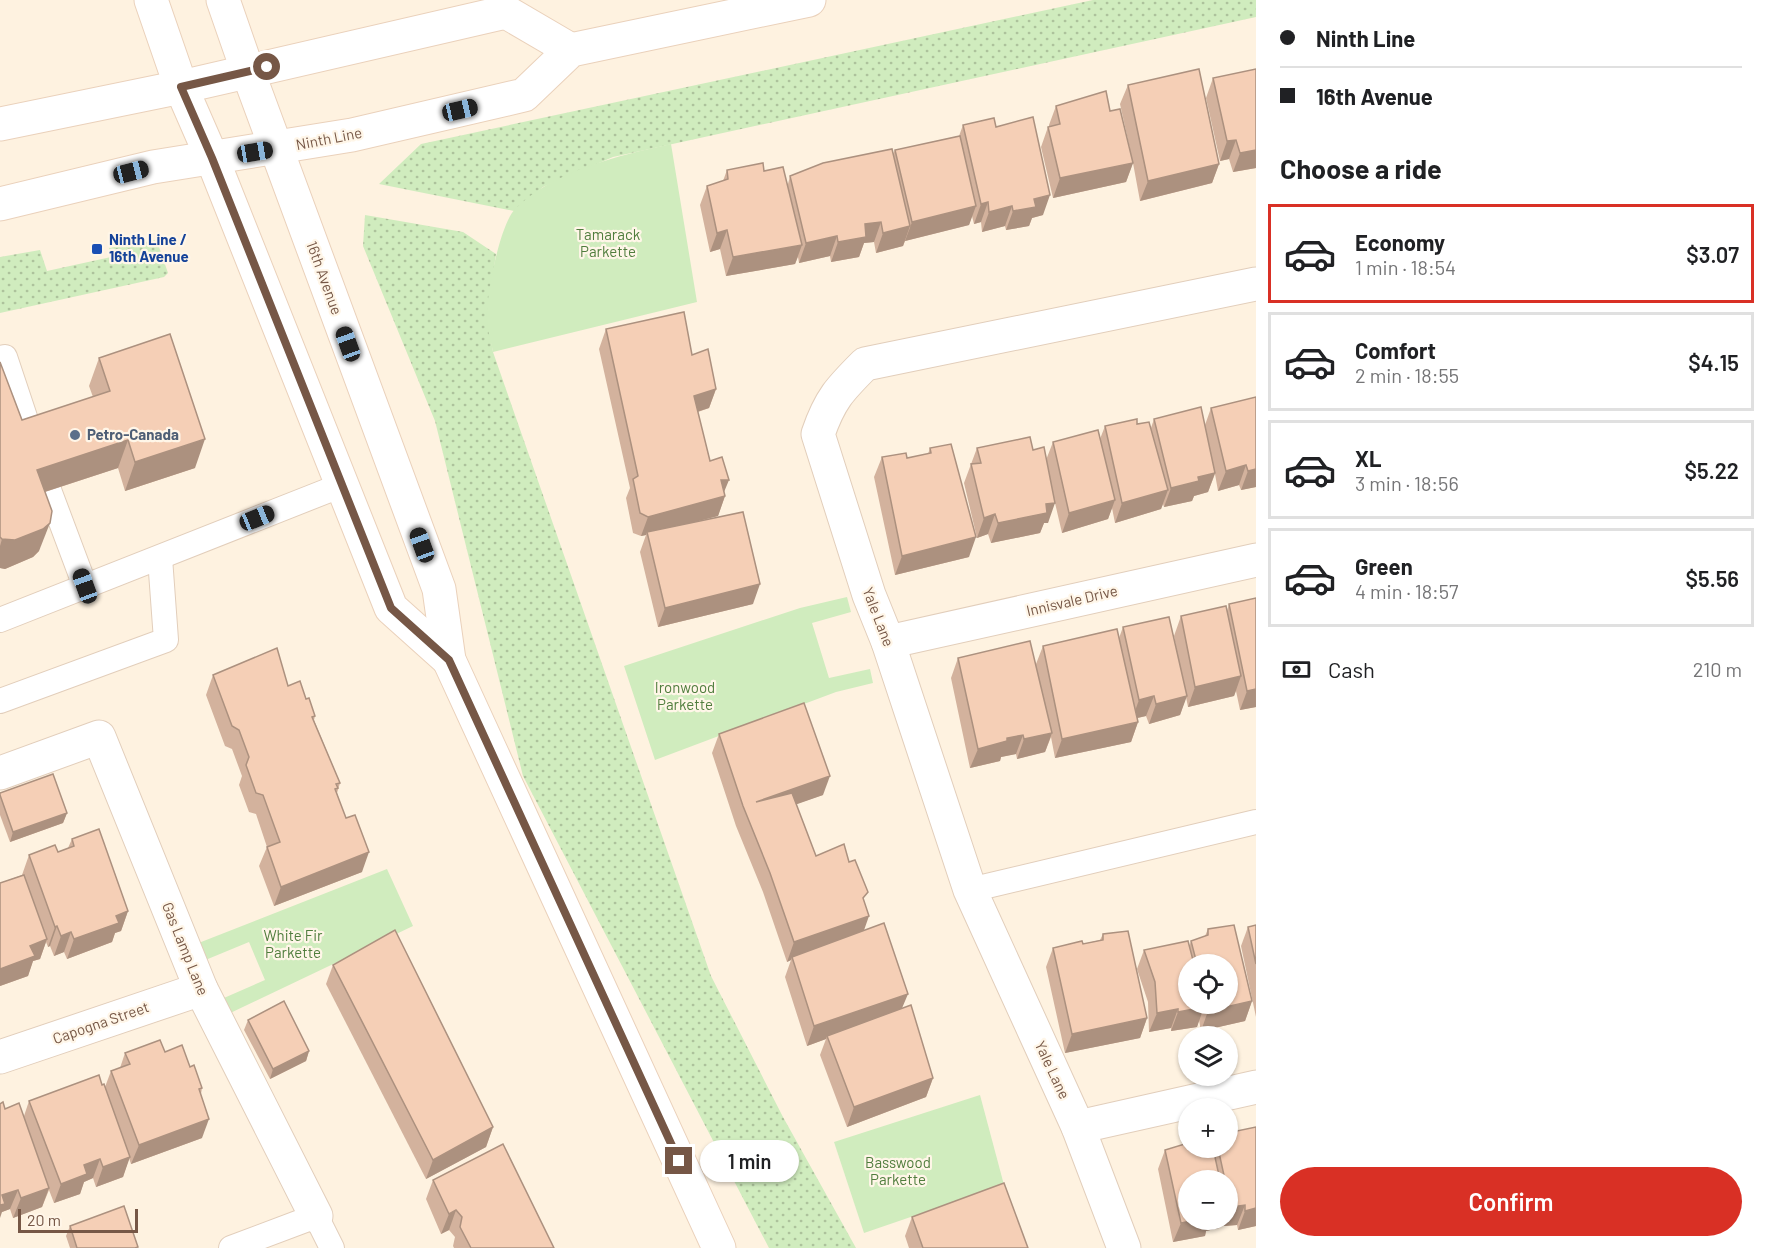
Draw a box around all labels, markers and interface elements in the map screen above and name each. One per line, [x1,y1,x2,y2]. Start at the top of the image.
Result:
text: Ninth Line [1316,25,1415,51]
route start [253,53,280,80]
text: 16th Avenue [1316,83,1433,109]
car [440,97,480,123]
street label: Ninth Line [294,123,363,153]
car [236,140,274,164]
text: Choose a ride [1280,152,1442,184]
car [111,159,151,185]
park label: Tamarack Parkette [576,225,641,260]
icon: car [1283,227,1337,281]
text: Economy [1355,229,1445,255]
place label: Ninth Line / 16th Avenue [109,230,189,265]
street label: 16th Avenue [303,238,347,317]
text: $3.07 [1686,241,1739,267]
marker: Ninth Line / 16th Avenue [90,242,104,256]
text: 1 min · 18:54 [1355,255,1456,279]
car [333,324,363,364]
icon: car [1283,335,1337,389]
text: Comfort [1355,337,1436,363]
text: $4.15 [1688,349,1739,375]
text: 2 min · 18:55 [1355,363,1459,387]
place label: Petro-Canada [87,425,179,443]
marker: Petro-Canada [68,428,82,442]
icon: car [1283,443,1337,497]
text: XL [1355,445,1381,471]
text: $5.22 [1685,457,1739,483]
text: 3 min · 18:56 [1355,471,1459,495]
car [237,503,277,533]
car [407,525,437,565]
icon: car [1283,551,1337,605]
text: Green [1355,553,1413,579]
text: $5.56 [1686,565,1739,591]
car [70,566,100,606]
text: 4 min · 18:57 [1355,579,1459,603]
street label: Innisvale Drive [1024,581,1119,619]
street label: Yale Lane [859,584,898,649]
icon: cash [1280,653,1313,686]
text: Cash [1328,656,1375,682]
text: 210 m [1693,657,1742,681]
park label: Ironwood Parkette [655,678,715,713]
street label: Gas Lamp Lane [159,899,213,998]
park label: White Fir Parkette [263,926,323,961]
map controls [1178,954,1238,1230]
button: locate [1178,954,1238,1014]
street label: Capogna Street [50,997,151,1047]
button: layers [1178,1026,1238,1086]
street label: Yale Lane [1032,1038,1074,1102]
button: + [1178,1098,1238,1158]
callout: 1 min [700,1140,799,1182]
route end [665,1147,692,1174]
text: 1 min [728,1149,771,1173]
park label: Basswood Parkette [865,1153,931,1188]
button: Confirm [1280,1167,1742,1236]
button: − [1178,1170,1238,1230]
scale bar [18,1206,138,1234]
text: 20 m [27,1210,61,1229]

